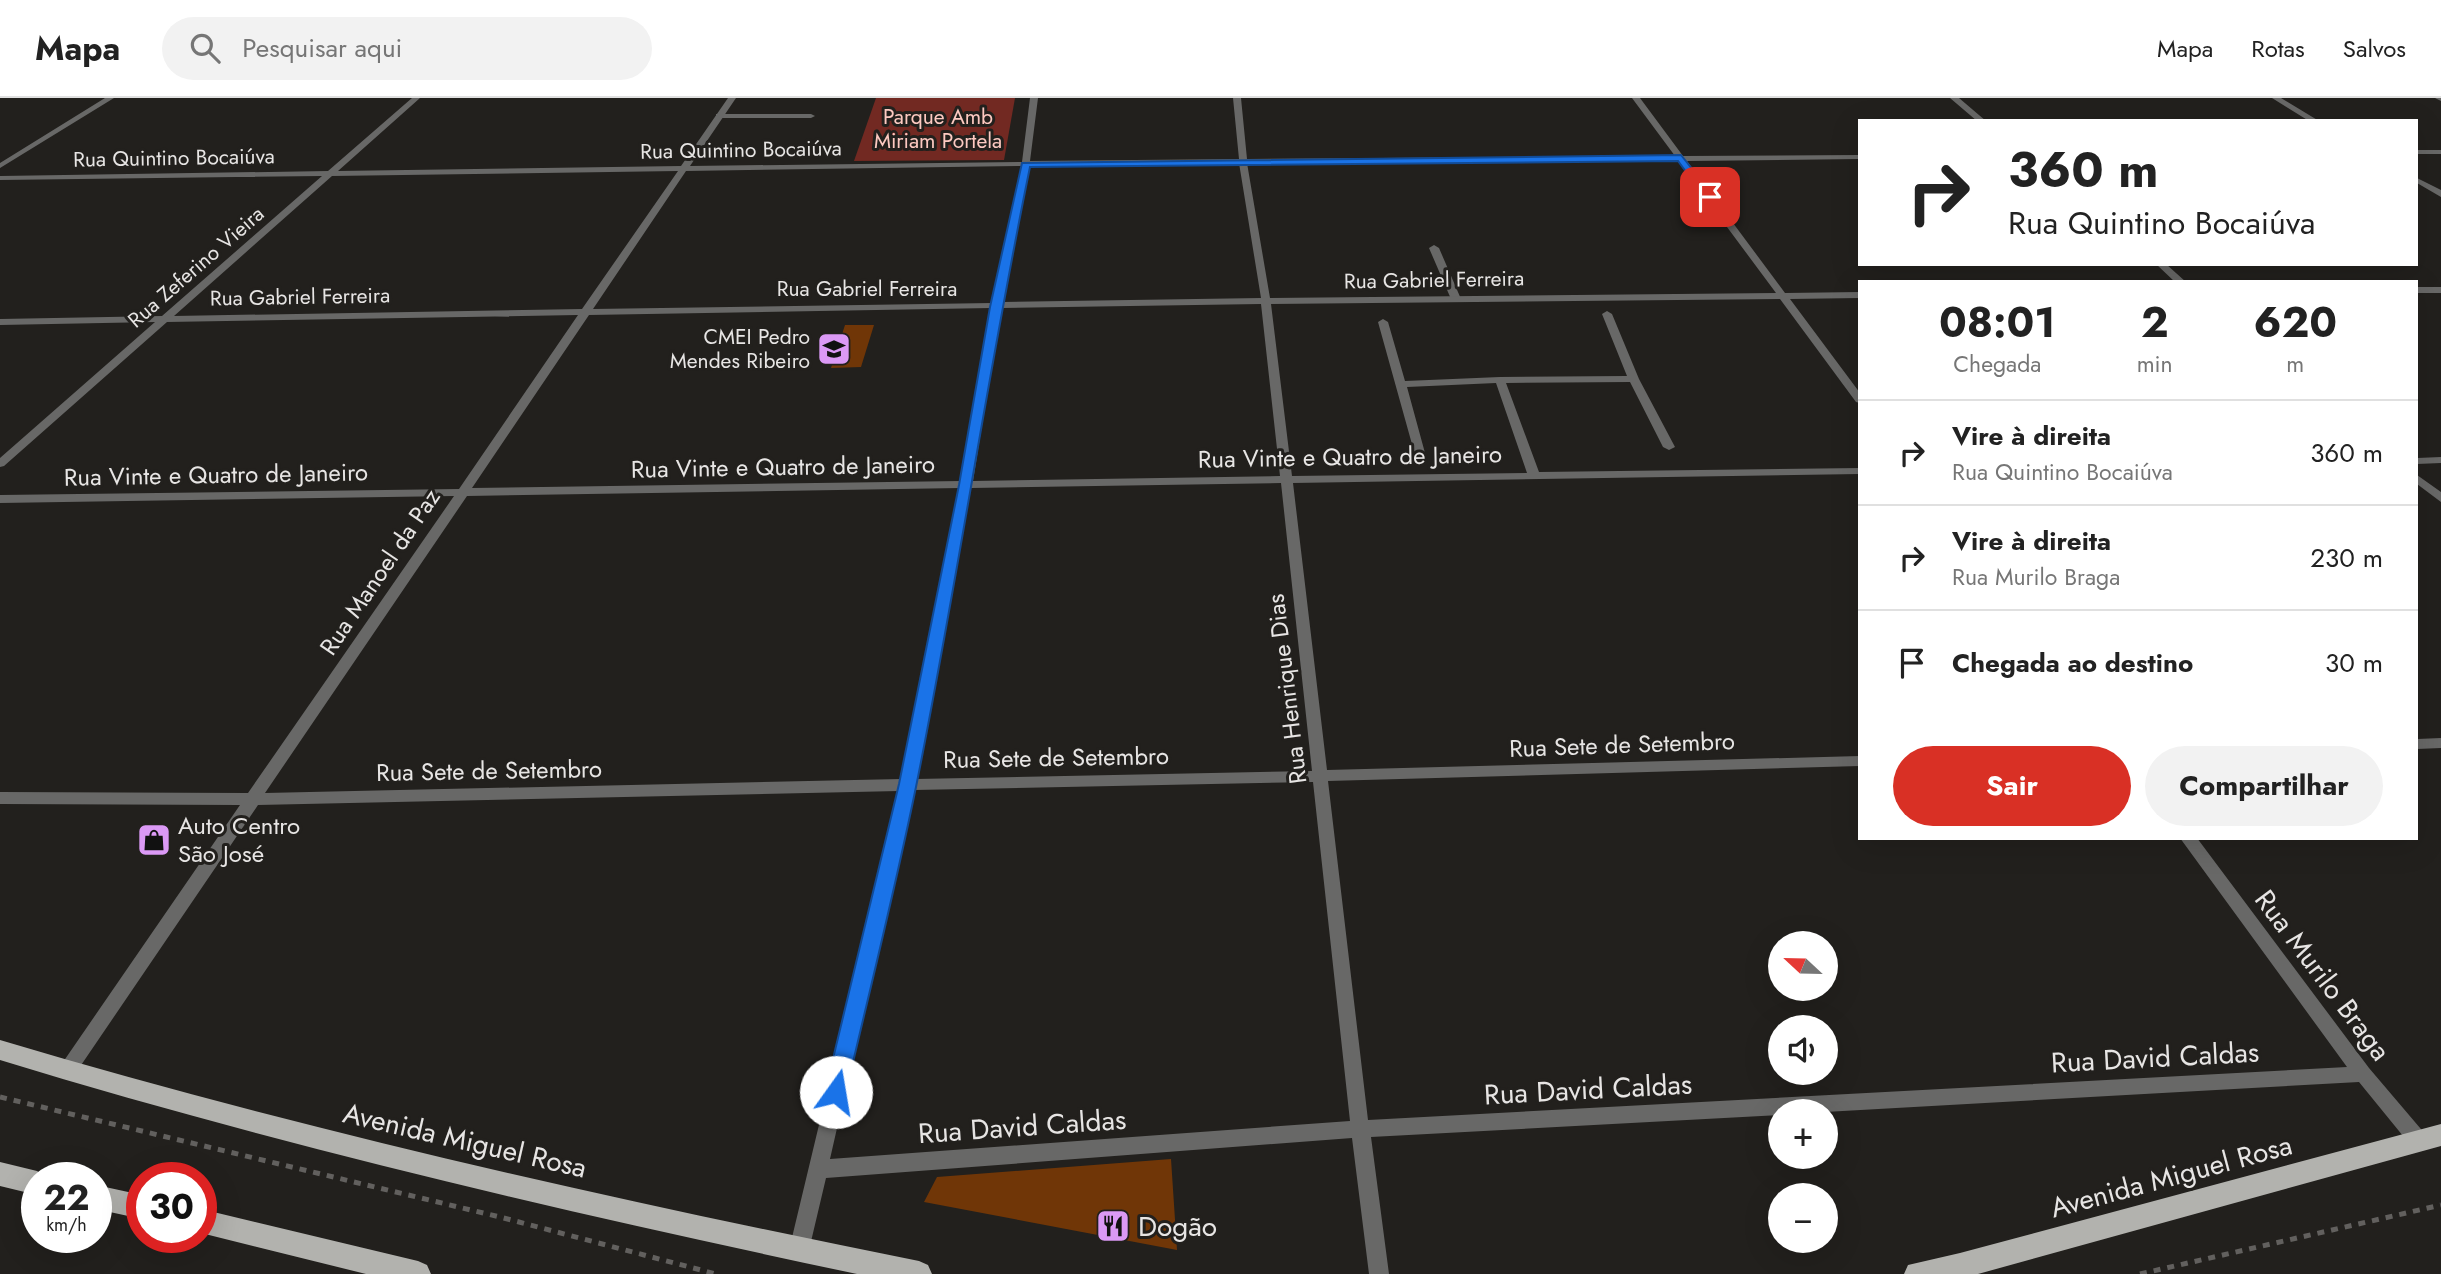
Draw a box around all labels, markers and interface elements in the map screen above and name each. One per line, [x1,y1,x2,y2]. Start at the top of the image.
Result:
search box [162,17,652,80]
text: Mapa [35,25,120,72]
icon: search [186,29,224,67]
text: Pesquisar aqui [242,29,402,67]
text: Mapa [2157,31,2213,66]
text: Rotas [2251,31,2305,66]
text: Salvos [2343,31,2406,66]
park label: Parque Amb Miriam Portela [874,102,1002,156]
street label: Rua Quintino Bocaiúva [640,133,842,167]
text: 360 m [2008,135,2159,205]
street label: Rua Quintino Bocaiúva [73,141,275,175]
icon: right [1893,147,1984,238]
pin [1680,167,1740,227]
icon: arrive [1691,178,1729,216]
street label: Rua Zeferino Vieira [121,199,271,335]
text: Rua Quintino Bocaiúva [2008,200,2315,246]
street label: Rua Gabriel Ferreira [1344,263,1524,297]
street label: Rua Gabriel Ferreira [777,274,957,304]
street label: Rua Gabriel Ferreira [210,280,390,314]
text: 08:01 [1939,292,2056,353]
text: 2 [2141,292,2168,353]
text: 620 [2254,292,2337,353]
place label: CMEI Pedro Mendes Ribeiro [670,322,810,376]
school or university icon: CMEI Pedro Mendes Ribeiro [815,330,853,368]
text: Chegada [1953,347,2041,381]
text: min [2137,347,2173,381]
text: m [2286,347,2304,381]
text: Vire à direita [1952,417,2111,455]
icon: right [1893,434,1931,472]
text: 360 m [2310,434,2383,472]
street label: Rua Vinte e Quatro de Janeiro [1198,436,1502,477]
street label: Rua Vinte e Quatro de Janeiro [631,446,935,487]
street label: Rua Vinte e Quatro de Janeiro [64,454,368,495]
text: Rua Quintino Bocaiúva [1952,455,2173,489]
street label: Rua Manoel da Paz [311,482,448,662]
text: Vire à direita [1952,522,2111,560]
icon: right [1893,539,1931,577]
text: 230 m [2310,539,2383,577]
text: Rua Murilo Braga [1952,560,2120,594]
street label: Rua Henrique Dias [1257,592,1316,786]
icon: arrive [1893,644,1931,682]
text: Chegada ao destino [1952,644,2193,682]
text: 30 m [2325,644,2383,682]
street label: Rua Sete de Setembro [1509,723,1735,766]
street label: Rua Sete de Setembro [943,738,1169,777]
button: Sair [1893,746,2131,826]
button: Compartilhar [2145,746,2383,826]
street label: Rua Sete de Setembro [376,751,602,790]
place label: Auto Centro São José [178,808,300,871]
shop icon: Auto Centro São José [135,821,173,859]
street label: Rua Murilo Braga [2245,881,2401,1069]
north arrow [1768,931,1838,1001]
map controls [1768,931,1838,1253]
button: sound [1768,1015,1838,1085]
street label: Rua David Caldas [2050,1032,2260,1083]
position arrow [799,1055,873,1129]
street label: Rua David Caldas [1483,1064,1693,1115]
street label: Avenida Miguel Rosa [339,1093,591,1188]
street label: Rua David Caldas [917,1099,1127,1154]
button: + [1768,1099,1838,1169]
street label: Avenida Miguel Rosa [2046,1124,2297,1228]
speed limit sign: 30 [126,1162,217,1253]
text: 22 [44,1173,89,1223]
button: − [1768,1183,1838,1253]
place label: Dogão [1138,1206,1217,1247]
restaurant icon: Dogão [1094,1207,1132,1245]
text: km/h [46,1212,87,1238]

